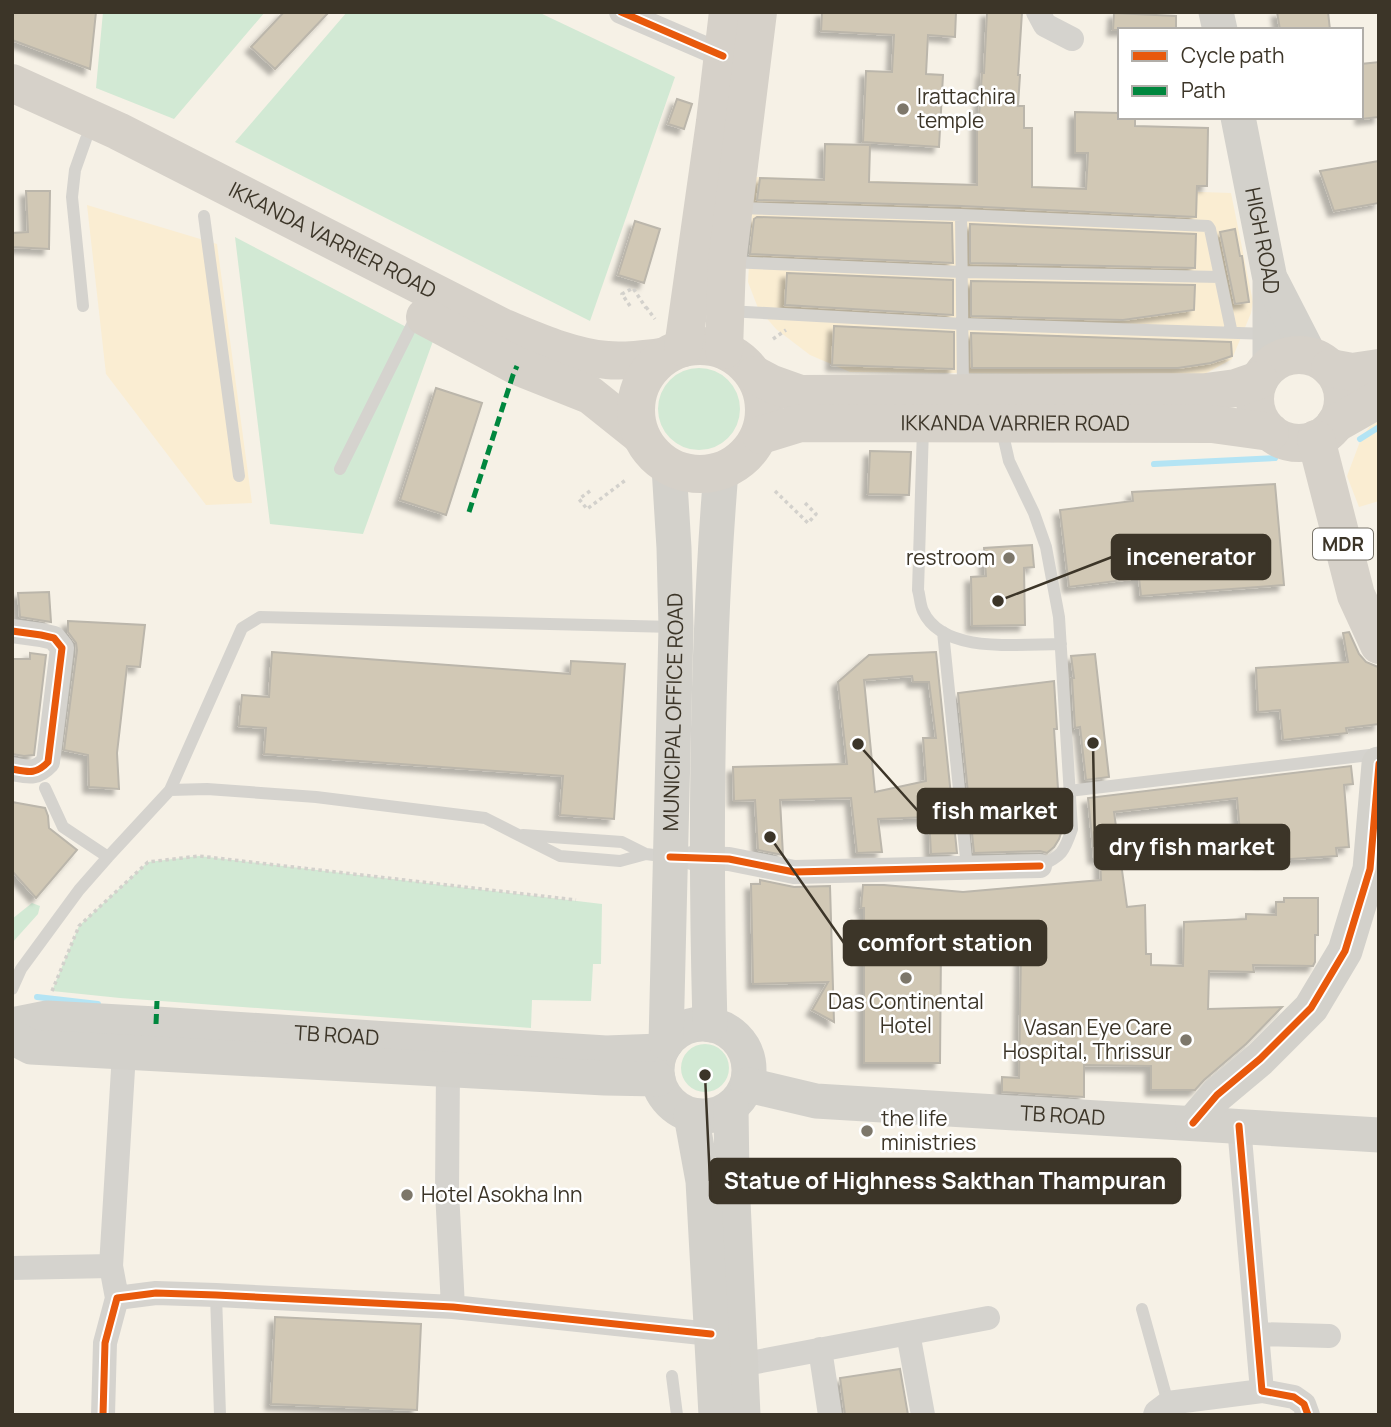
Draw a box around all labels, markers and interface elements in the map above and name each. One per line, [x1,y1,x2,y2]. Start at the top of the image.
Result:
legend [1118,28,1363,119]
text: Cycle path [1181,41,1284,69]
text: Path [1181,76,1226,104]
place label: Irattachira temple [917,82,1016,134]
marker: Irattachira temple [895,101,911,117]
street label: IKKANDA VARRIER ROAD [224,175,441,304]
street label: HIGH ROAD [1239,185,1285,294]
street label: IKKANDA VARRIER ROAD [900,408,1130,437]
road number: MDR [1313,528,1373,559]
callout: incenerator [1112,535,1270,579]
text: incenerator [1126,540,1256,572]
place label: restroom [906,543,995,571]
marker: restroom [1001,550,1017,566]
street label: MUNICIPAL OFFICE ROAD [656,593,689,832]
callout: fish market [918,789,1072,833]
text: fish market [932,794,1058,826]
callout: dry fish market [1095,825,1289,869]
text: dry fish market [1109,830,1275,862]
callout: comfort station [844,921,1046,965]
text: comfort station [858,926,1032,958]
marker: Das Continental Hotel [898,970,914,986]
place label: Das Continental Hotel [828,987,984,1039]
place label: Vasan Eye Care Hospital, Thrissur [1003,1013,1172,1065]
street label: TB ROAD [293,1018,380,1051]
marker: Vasan Eye Care Hospital, Thrissur [1178,1032,1194,1048]
street label: TB ROAD [1019,1098,1106,1131]
place label: the life ministries [881,1104,976,1156]
marker: the life ministries [859,1123,875,1139]
callout: Statue of Highness Sakthan Thampuran [710,1159,1180,1203]
text: Statue of Highness Sakthan Thampuran [724,1164,1166,1196]
place label: Hotel Asokha Inn [421,1180,583,1208]
marker: Hotel Asokha Inn [399,1187,415,1203]

